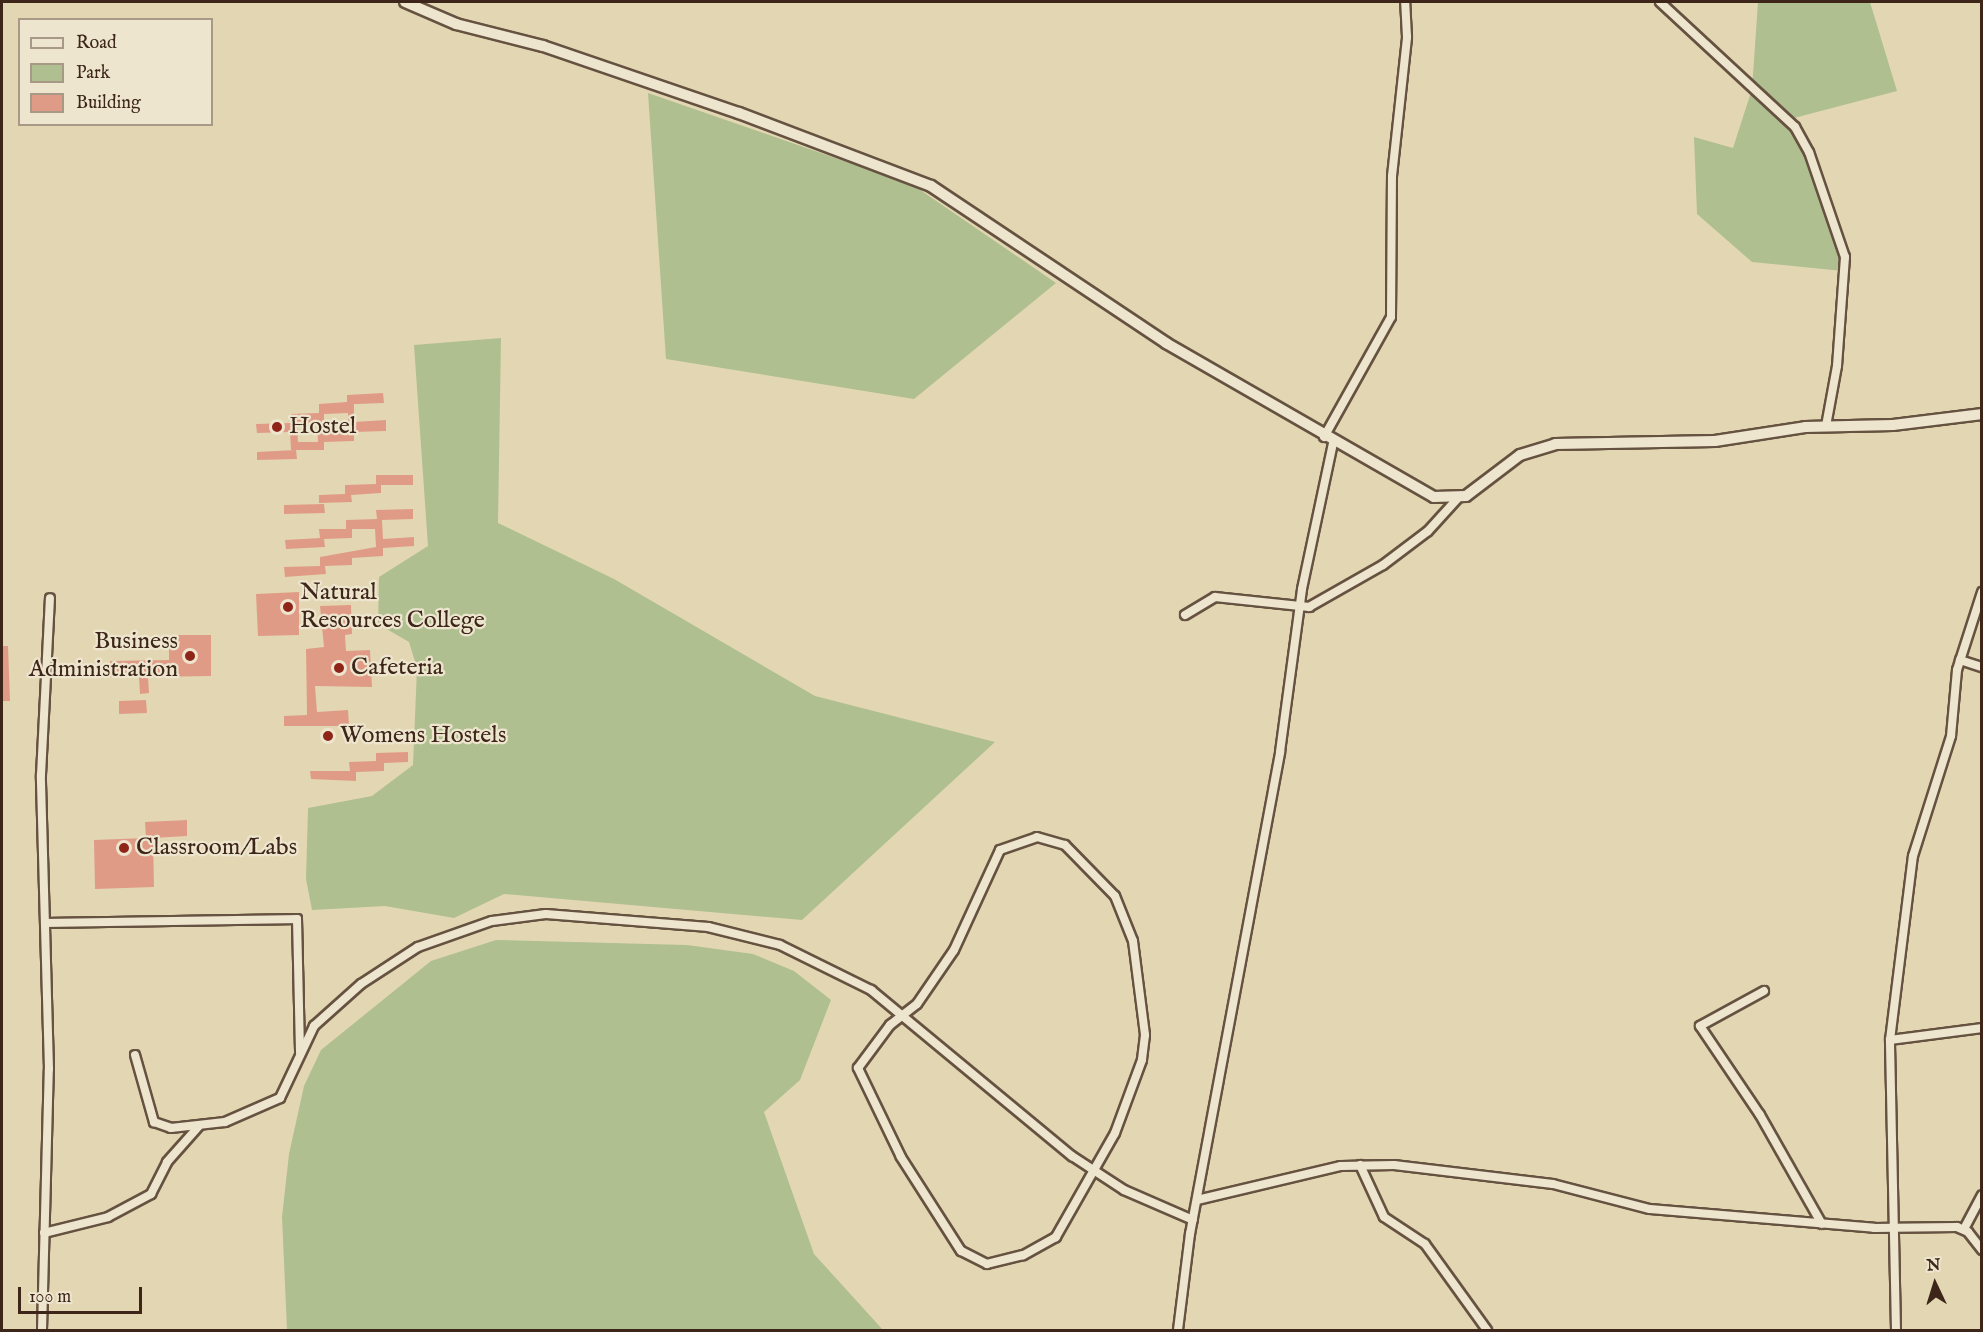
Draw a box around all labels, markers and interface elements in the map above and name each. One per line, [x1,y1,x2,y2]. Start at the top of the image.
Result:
legend [18,18,213,126]
text: Road [76,32,117,55]
text: Park [76,62,110,85]
text: Building [76,92,141,115]
place label: Hostel [289,413,356,441]
marker: Hostel [270,420,284,434]
place label: Natural Resources College [300,579,485,635]
marker: Natural Resources College [281,600,295,614]
place label: Business Administration [29,628,178,684]
marker: Business Administration [183,649,197,663]
place label: Cafeteria [351,654,443,682]
marker: Cafeteria [332,661,346,675]
place label: Womens Hostels [340,722,506,750]
marker: Womens Hostels [321,729,335,743]
place label: Classroom/Labs [136,834,297,862]
marker: Classroom/Labs [117,841,131,855]
north arrow [1905,1254,1965,1314]
text: N [1926,1256,1941,1277]
scale bar [21,1275,146,1313]
text: 100 m [29,1286,71,1309]

